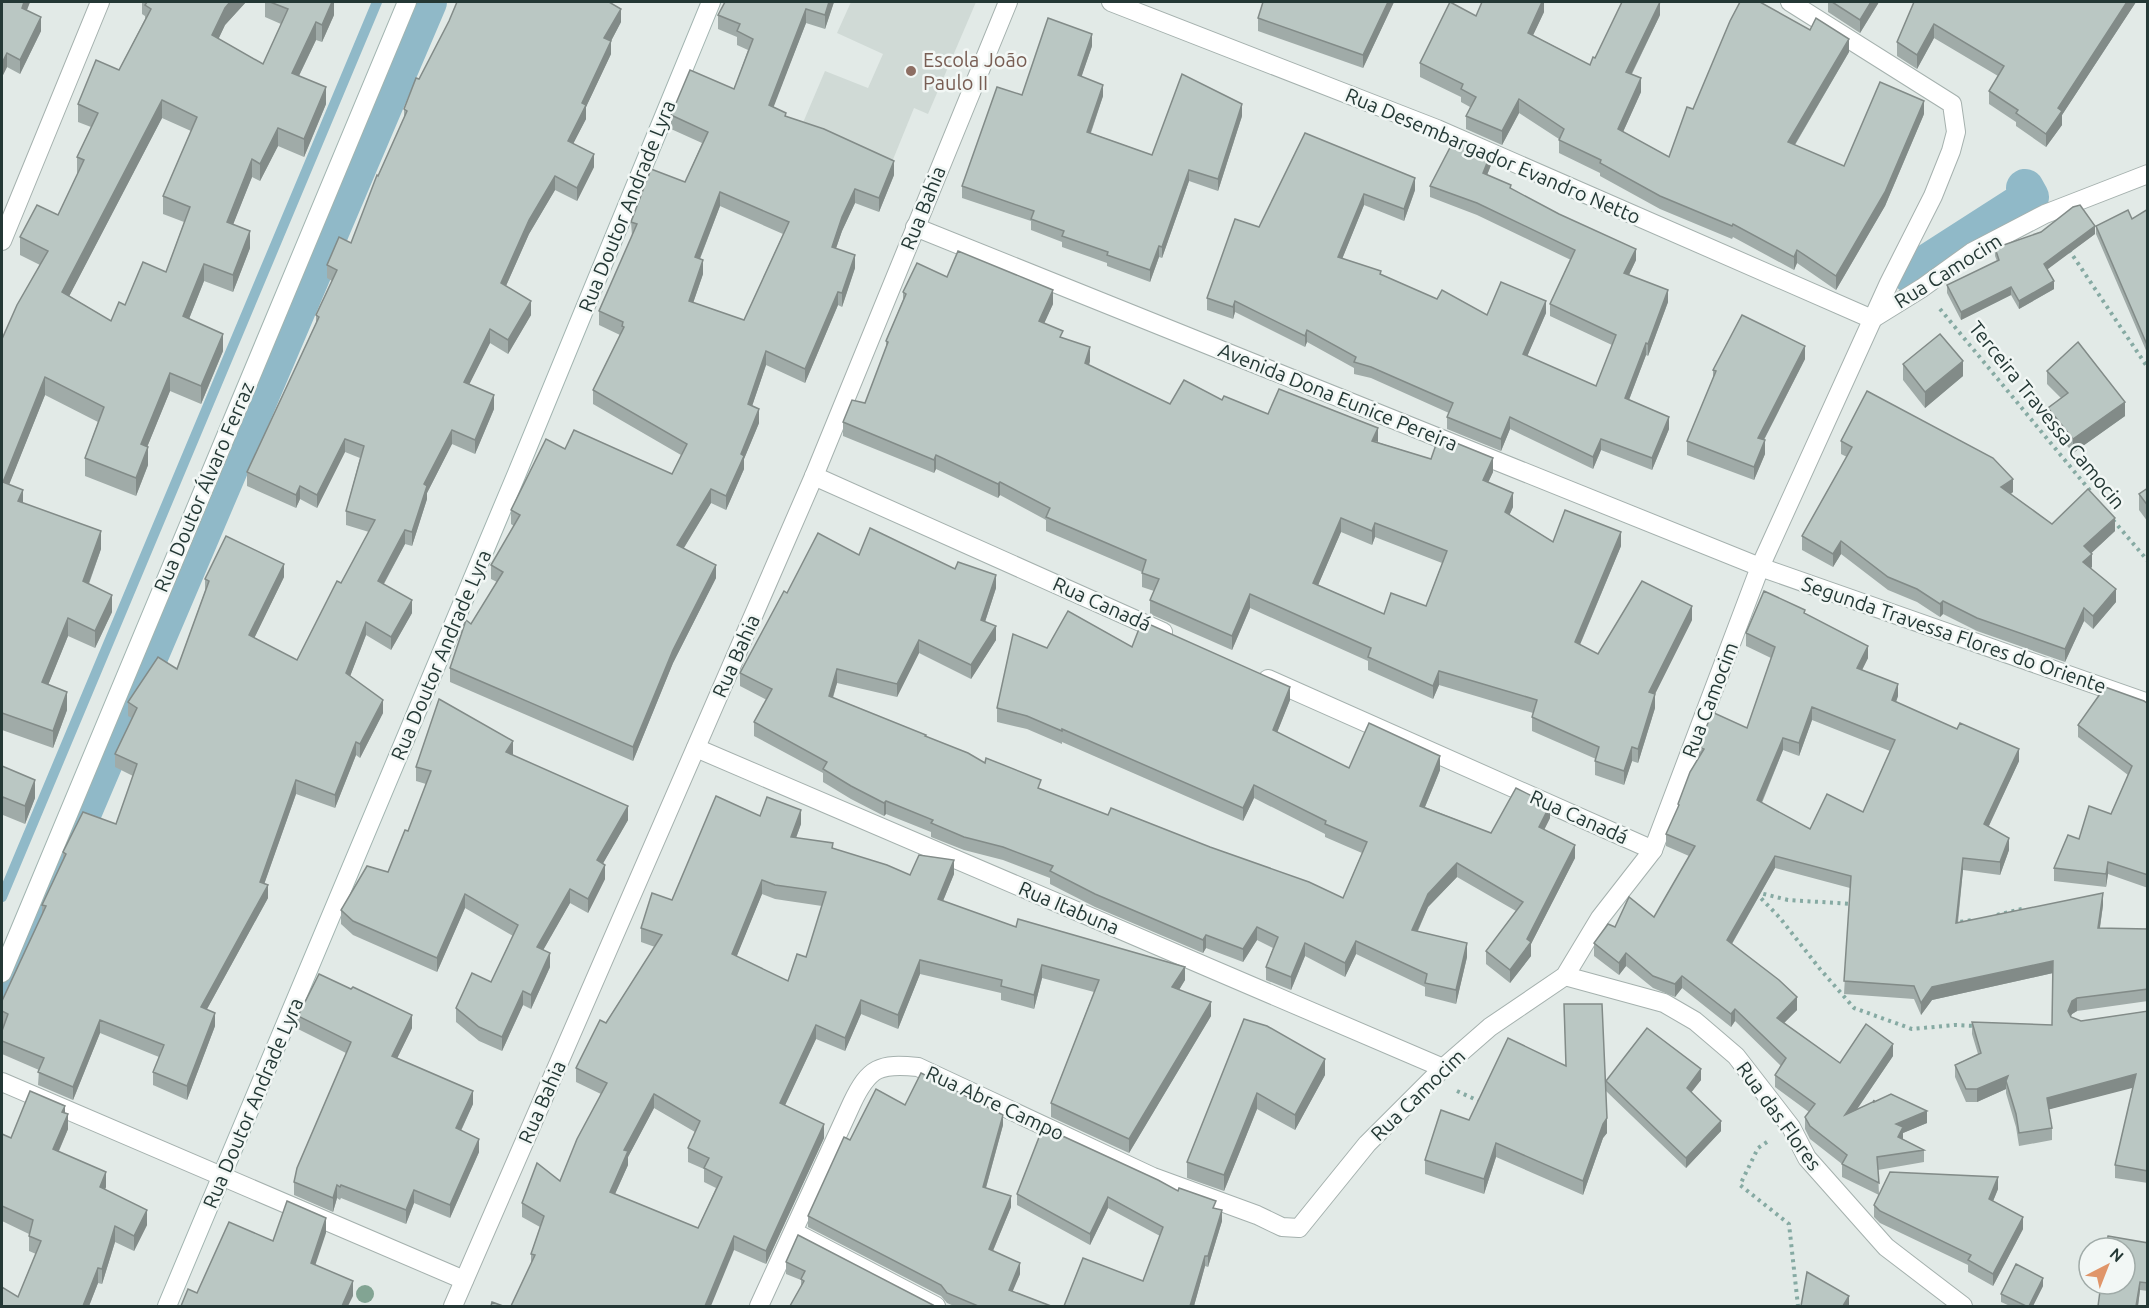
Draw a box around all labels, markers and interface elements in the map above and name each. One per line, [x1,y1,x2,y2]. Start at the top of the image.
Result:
place label: Escola João Paulo II [923,48,1028,94]
marker: Escola João Paulo II [904,64,918,78]
street label: Rua Desembargador Evandro Netto [1342,83,1644,228]
street label: Rua Doutor Andrade Lyra [573,97,680,315]
street label: Rua Bahia [895,163,950,253]
street label: Rua Camocim [1890,229,2005,313]
street label: Terceira Travessa Camocin [1965,316,2130,513]
street label: Avenida Dona Eunice Pereira [1215,338,1461,455]
street label: Rua Doutor Álvaro Ferraz [149,378,258,595]
street label: Rua Doutor Andrade Lyra [386,546,495,763]
street label: Rua Canadá [1050,572,1155,635]
street label: Segunda Travessa Flores do Oriente [1799,572,2109,698]
street label: Rua Bahia [707,611,764,701]
street label: Rua Camocim [1677,639,1742,761]
street label: Rua Canadá [1527,785,1632,848]
street label: Rua Itabuna [1016,876,1123,939]
street label: Rua Doutor Andrade Lyra [198,994,307,1211]
street label: Rua Camocim [1366,1044,1469,1145]
street label: Rua Bahia [513,1057,570,1147]
street label: Rua das Flores [1732,1057,1827,1175]
street label: Rua Abre Campo [922,1060,1068,1145]
north arrow [2077,1236,2137,1296]
text: N [2107,1244,2127,1266]

